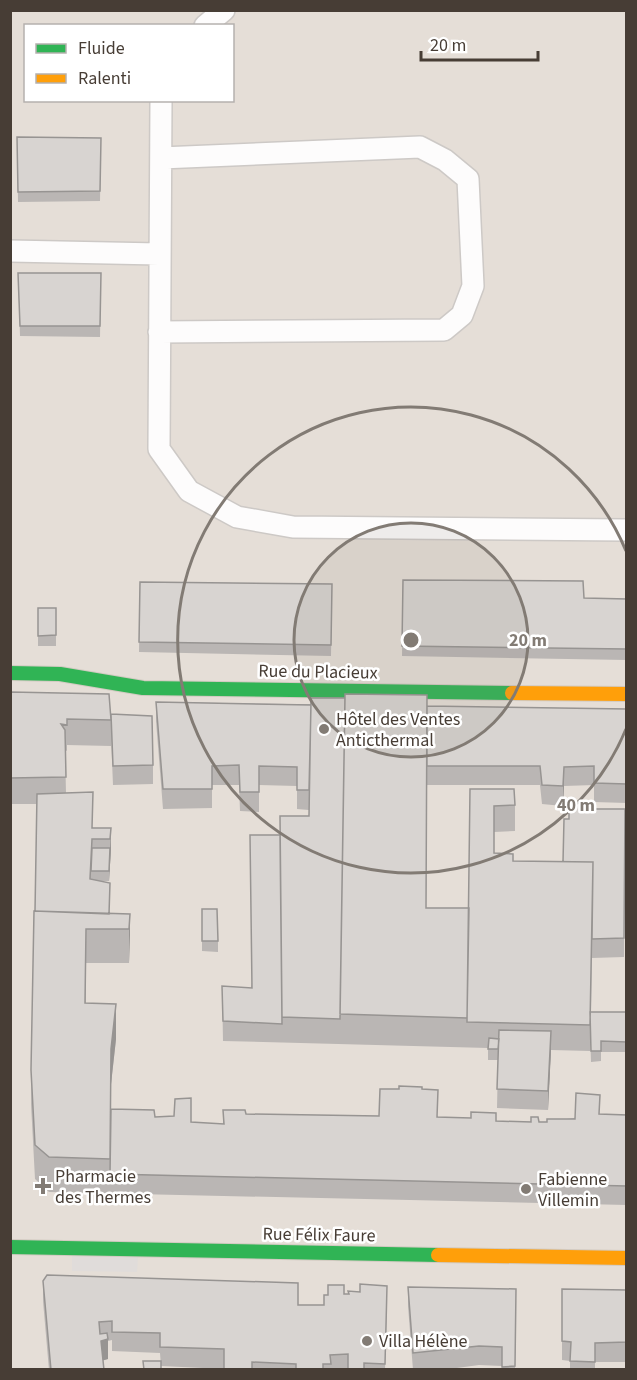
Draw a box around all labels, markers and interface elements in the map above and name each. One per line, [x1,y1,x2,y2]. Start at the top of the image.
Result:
legend [24,24,234,102]
scale bar [421,24,538,62]
text: 20 m [430,33,466,58]
text: Fluide [78,36,125,61]
text: Ralenti [78,66,131,91]
text: 20 m [509,628,547,653]
centre of rings [401,630,421,650]
street label: Rue du Placieux [258,658,378,686]
place label: Hôtel des Ventes Anticthermal [336,707,460,753]
marker: Hôtel des Ventes Anticthermal [317,722,331,736]
text: 40 m [557,793,595,818]
place label: Pharmacie des Thermes [55,1164,151,1210]
place label: Fabienne Villemin [538,1167,607,1213]
marker: Pharmacie des Thermes [36,1179,50,1193]
marker: Fabienne Villemin [519,1182,533,1196]
street label: Rue Félix Faure [262,1222,376,1248]
place label: Villa Hélène [379,1329,468,1354]
marker: Villa Hélène [360,1334,374,1348]

